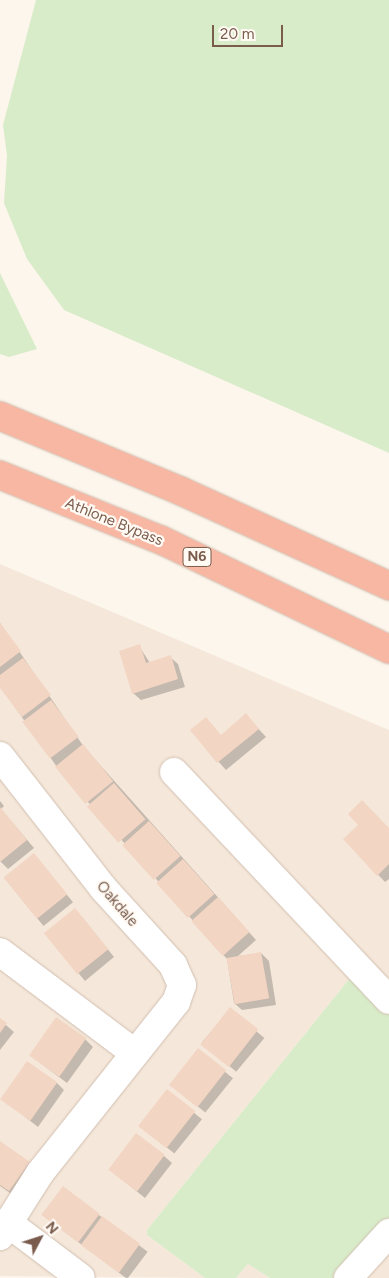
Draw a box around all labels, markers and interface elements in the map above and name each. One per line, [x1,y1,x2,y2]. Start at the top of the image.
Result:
scale bar [214,15,285,47]
text: 20 m [220,25,254,43]
street label: Athlone Bypass [62,494,166,550]
road number: N6 [182,546,212,568]
street label: Oakdale [92,878,142,930]
north arrow [15,1213,65,1263]
text: N [42,1218,62,1238]

